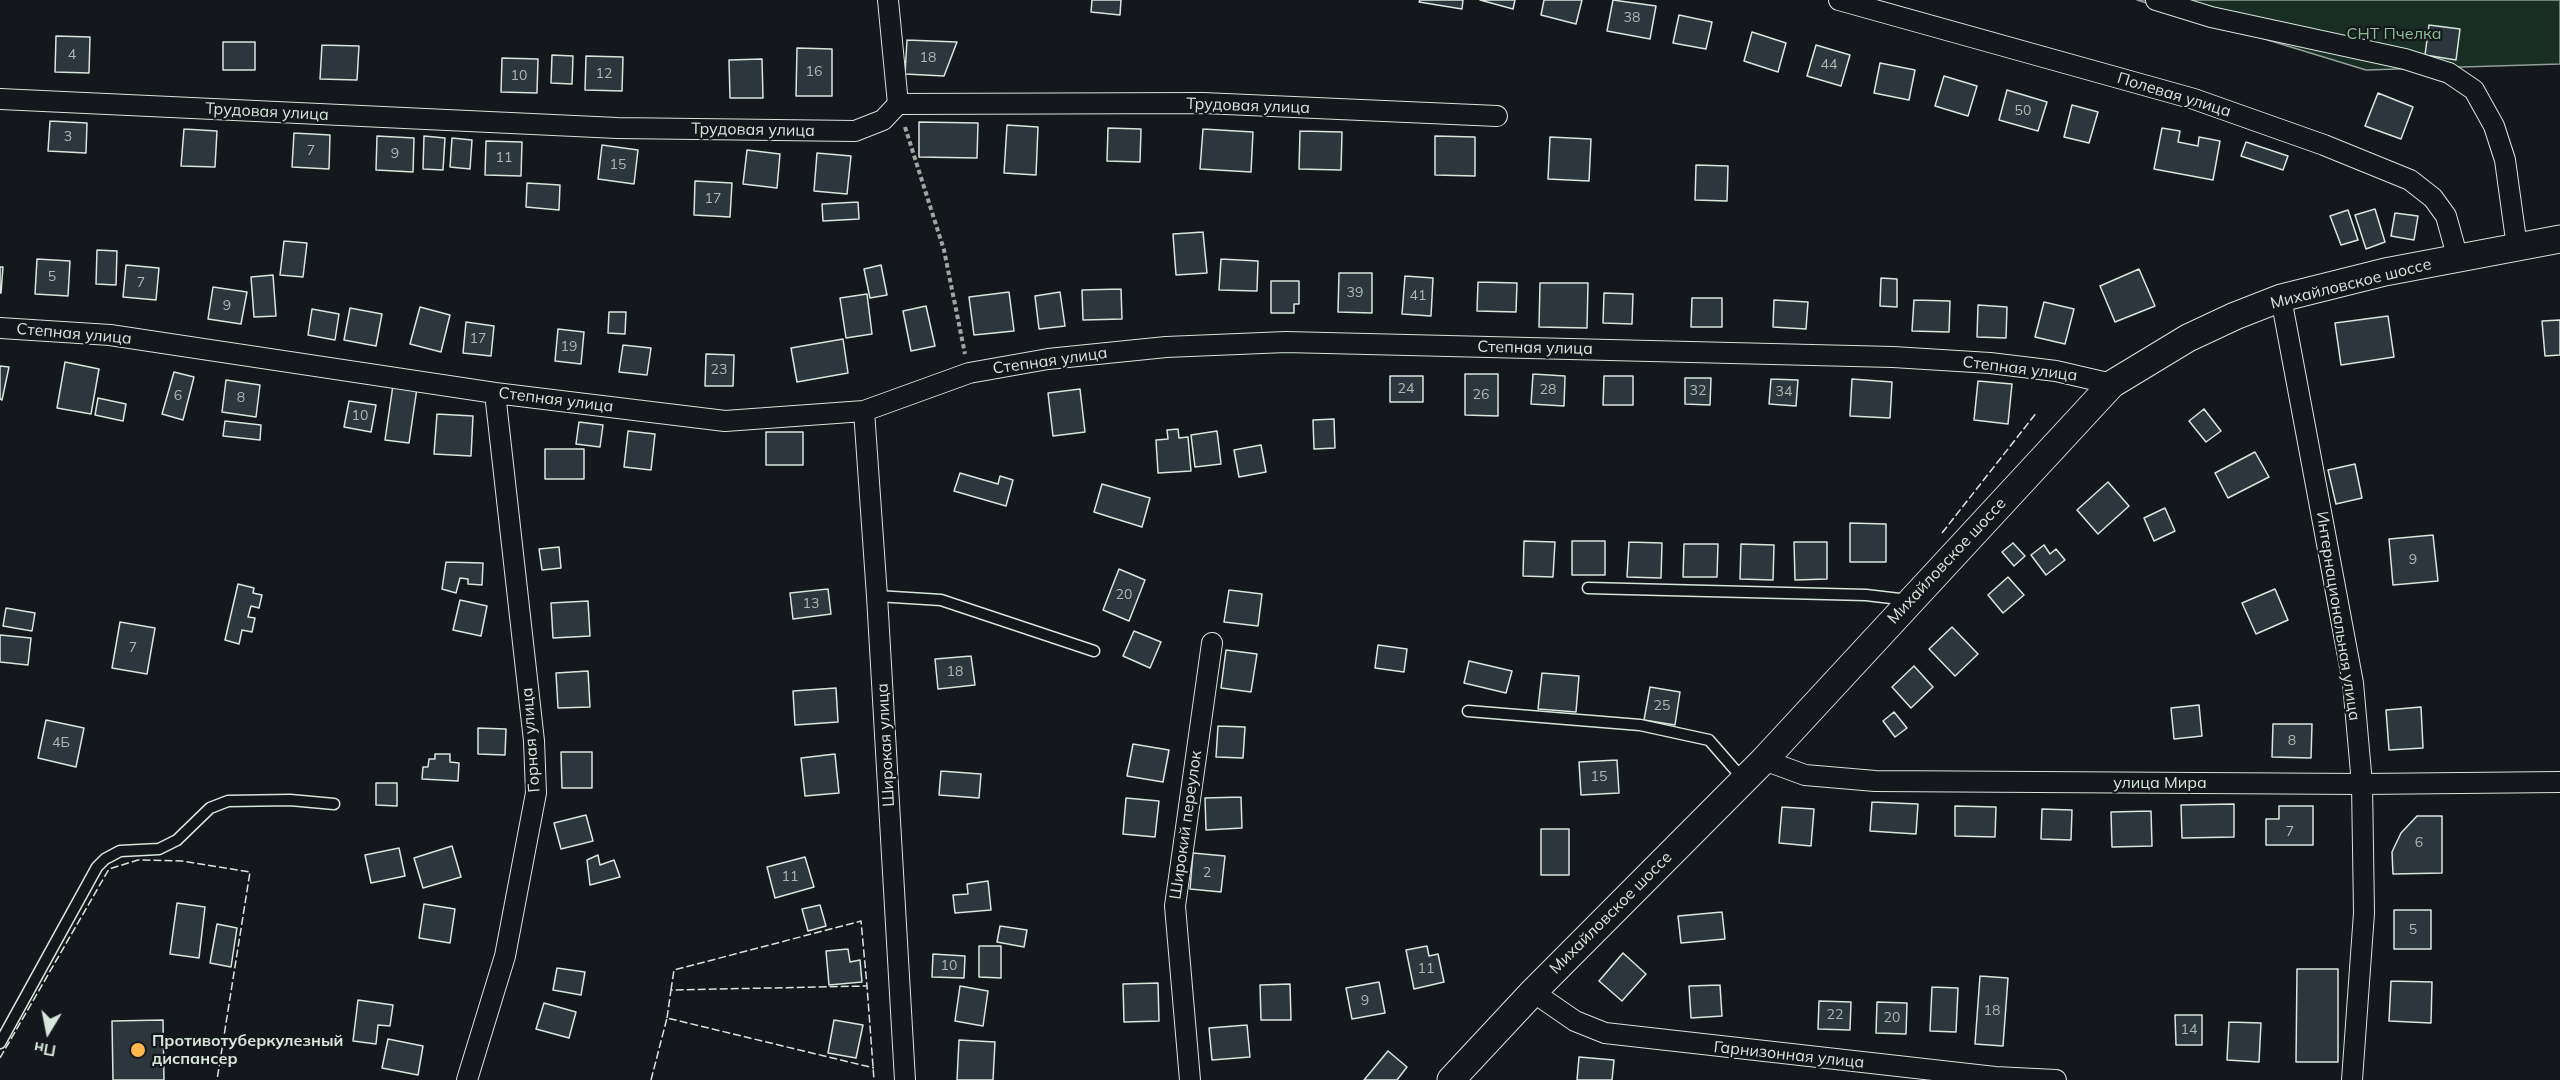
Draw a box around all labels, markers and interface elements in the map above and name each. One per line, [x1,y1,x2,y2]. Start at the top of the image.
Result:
house number: 38 [1624,10,1640,26]
park label: СНТ Пчелка [2347,24,2441,44]
house number: 4 [68,47,76,63]
house number: 18 [920,50,936,66]
house number: 44 [1821,57,1837,73]
house number: 16 [806,64,822,80]
house number: 12 [596,66,612,82]
house number: 10 [511,68,527,84]
street label: Полевая улица [2115,69,2233,121]
street label: Трудовая улица [1186,94,1310,118]
street label: Трудовая улица [205,99,329,125]
house number: 50 [2015,103,2031,119]
street label: Трудовая улица [691,119,815,141]
house number: 3 [64,129,72,145]
house number: 7 [307,143,315,159]
house number: 9 [391,146,399,162]
house number: 11 [496,150,512,166]
house number: 15 [610,157,626,173]
house number: 17 [705,191,721,207]
street label: Михайловское шоссе [2269,255,2433,313]
house number: 5 [48,269,56,285]
house number: 7 [137,275,145,291]
house number: 39 [1347,285,1363,301]
house number: 41 [1410,288,1426,304]
house number: 9 [223,298,231,314]
street label: Степная улица [16,319,132,349]
house number: 17 [470,331,486,347]
street label: Степная улица [1477,337,1593,359]
house number: 19 [561,339,577,355]
street label: Степная улица [991,343,1109,379]
street label: Степная улица [1962,352,2078,386]
house number: 23 [711,362,727,378]
house number: 24 [1398,381,1414,397]
house number: 28 [1540,382,1556,398]
street label: Степная улица [498,383,614,417]
house number: 32 [1690,383,1706,399]
house number: 34 [1776,384,1792,400]
house number: 26 [1473,387,1489,403]
house number: 6 [174,388,182,404]
house number: 8 [237,390,245,406]
house number: 10 [352,408,368,424]
street label: Михайловское шоссе [1884,494,2010,628]
street label: Интернациональная улица [2312,510,2364,722]
house number: 9 [2409,552,2417,568]
house number: 20 [1116,587,1132,603]
house number: 13 [803,596,819,612]
house number: 7 [129,640,137,656]
house number: 18 [947,664,963,680]
street label: Широкая улица [873,683,899,807]
street label: Горная улица [518,687,544,793]
house number: 25 [1654,698,1670,714]
house number: 8 [2288,733,2296,749]
house number: 4Б [52,735,70,751]
street label: Широкий переулок [1166,749,1206,901]
house number: 15 [1591,769,1607,785]
street label: улица Мира [2113,773,2207,793]
house number: 7 [2286,824,2294,840]
house number: 6 [2415,835,2423,851]
street label: Михайловское шоссе [1546,848,1676,978]
house number: 2 [1203,865,1211,881]
house number: 11 [782,869,798,885]
house number: 5 [2409,922,2417,938]
house number: 10 [941,958,957,974]
house number: 11 [1418,961,1434,977]
house number: 9 [1361,993,1369,1009]
north arrow [18,1002,78,1062]
house number: 18 [1984,1003,2000,1019]
house number: 22 [1827,1007,1843,1023]
house number: 20 [1884,1010,1900,1026]
house number: 14 [2181,1022,2197,1038]
place label: Противотуберкулезный диспансер [152,1031,343,1069]
text: Пн [32,1038,58,1062]
street label: Гарнизонная улица [1713,1038,1865,1072]
marker: Противотуберкулезный диспансер [129,1041,147,1059]

